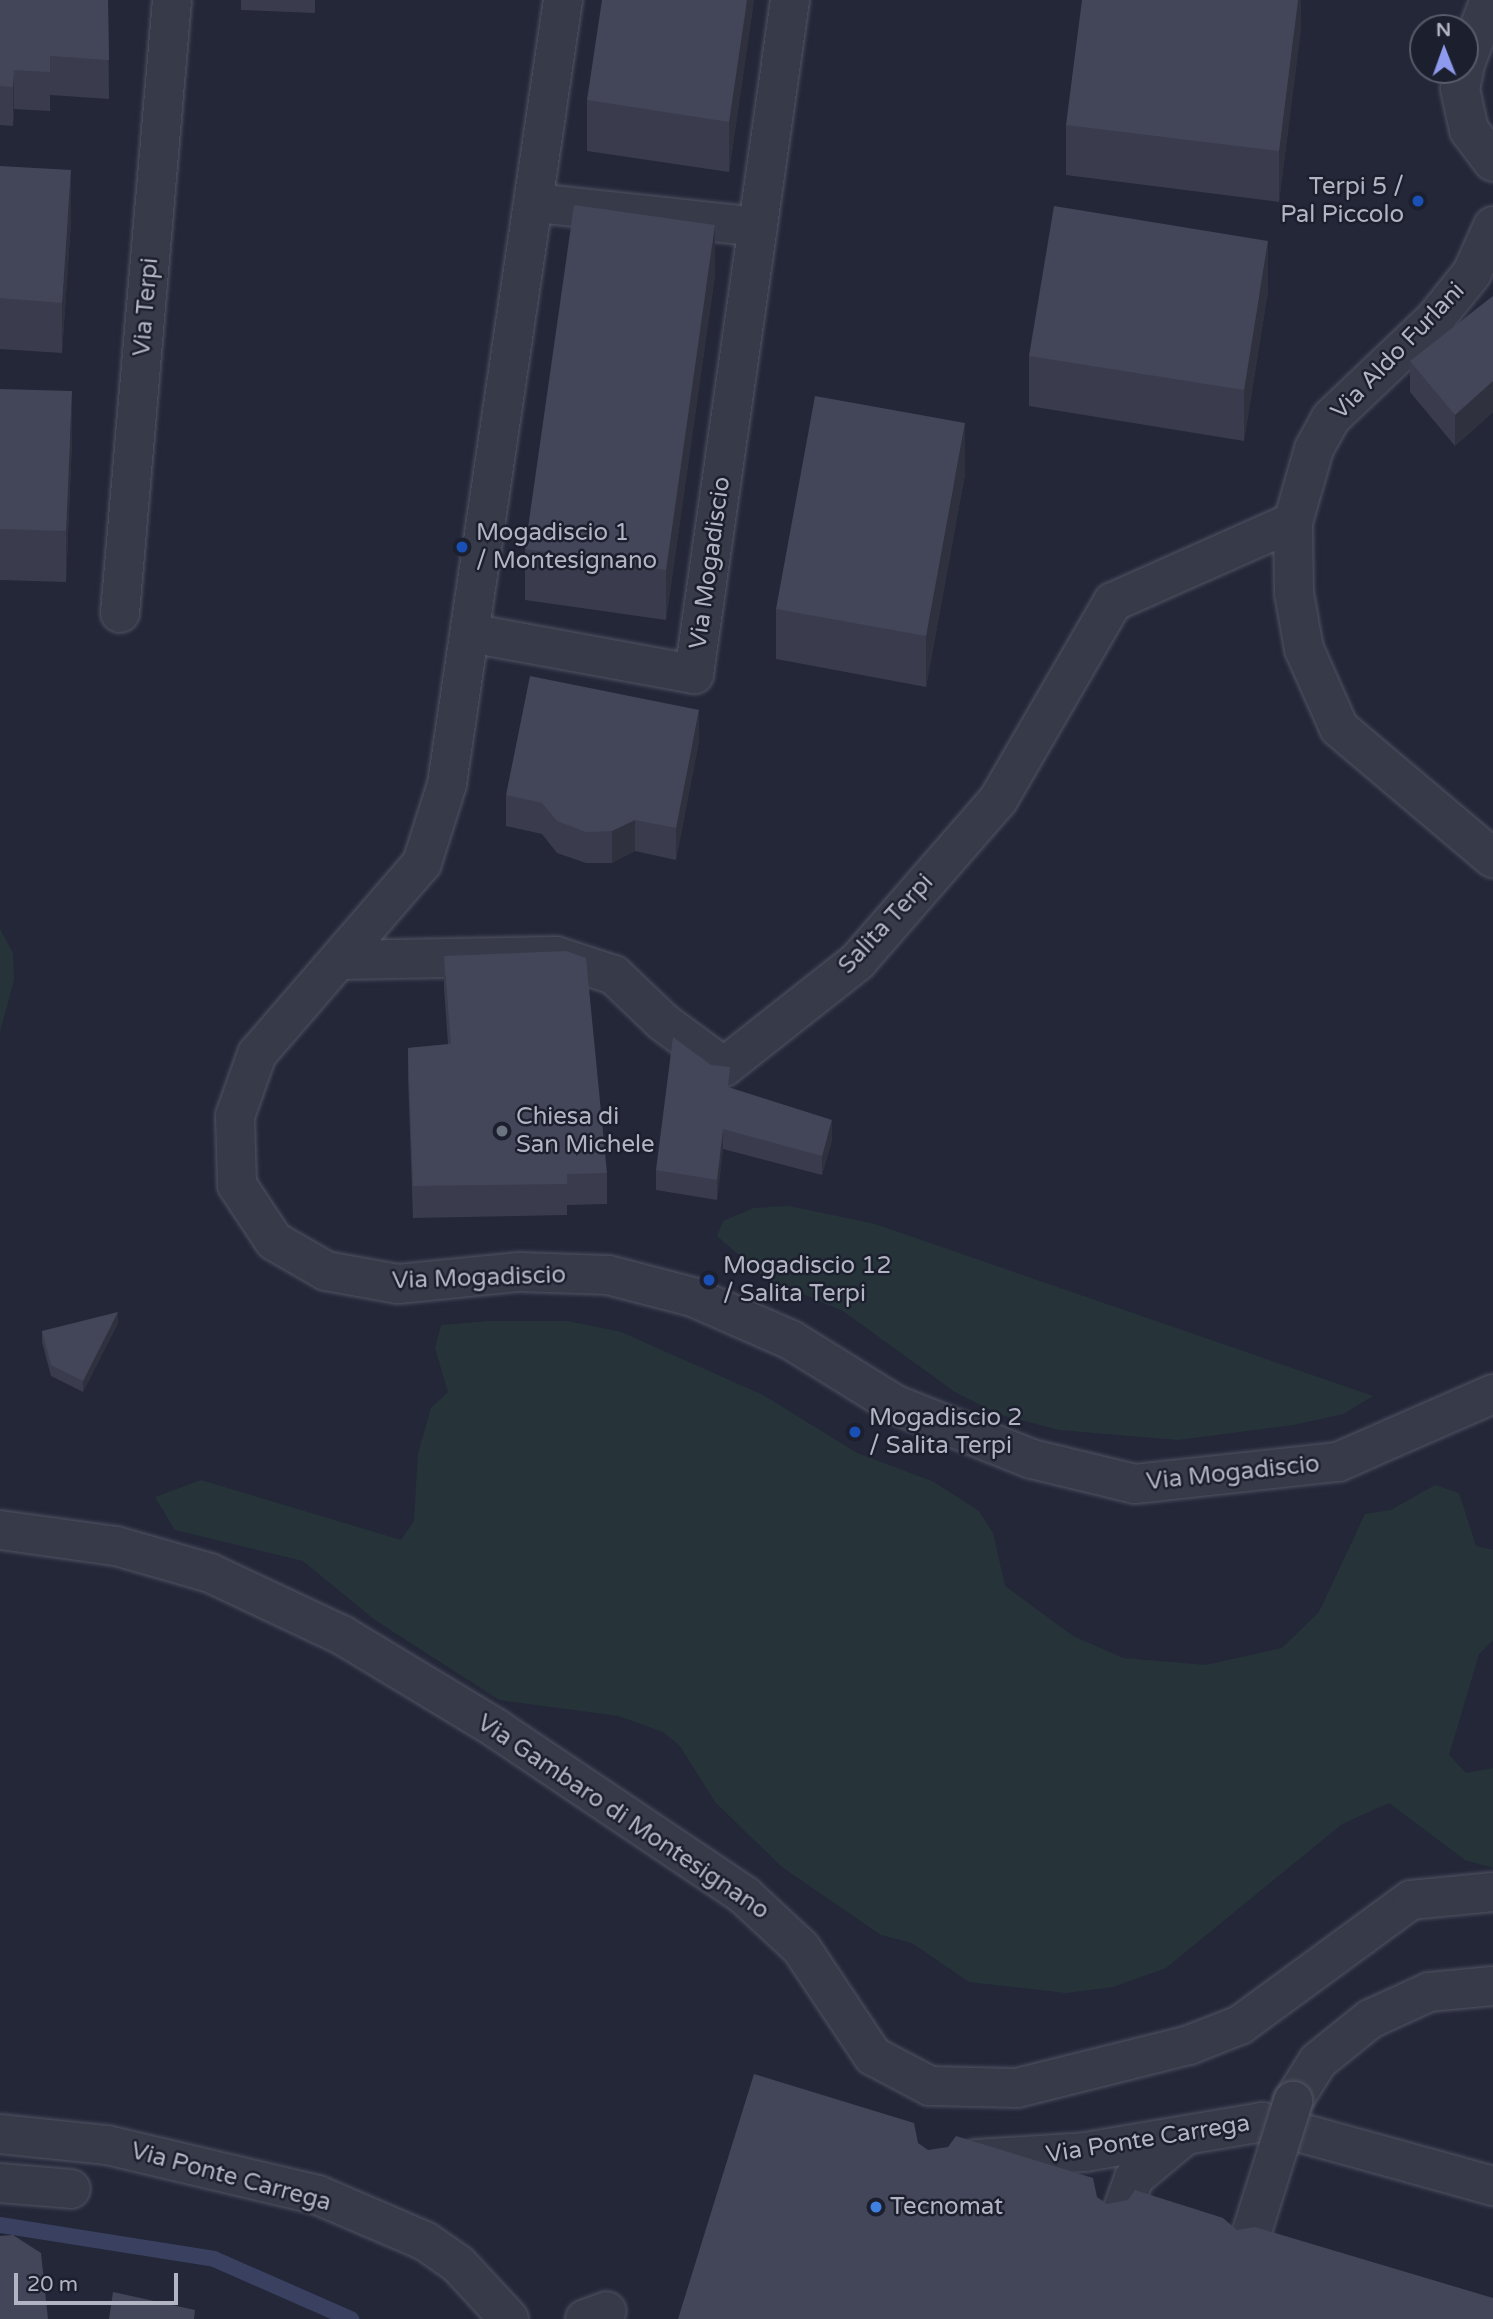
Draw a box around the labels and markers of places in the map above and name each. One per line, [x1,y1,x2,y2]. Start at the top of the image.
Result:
place label: Terpi 5 / Pal Piccolo [1280,173,1404,229]
marker: Terpi 5 / Pal Piccolo [1410,193,1426,209]
place label: Mogadiscio 1 / Montesignano [476,519,657,575]
marker: Mogadiscio 1 / Montesignano [454,539,470,555]
place label: Chiesa di San Michele [516,1103,655,1159]
marker: Chiesa di San Michele [494,1123,510,1139]
place label: Mogadiscio 12 / Salita Terpi [723,1252,891,1308]
marker: Mogadiscio 12 / Salita Terpi [701,1272,717,1288]
place label: Mogadiscio 2 / Salita Terpi [869,1404,1022,1460]
marker: Mogadiscio 2 / Salita Terpi [847,1424,863,1440]
place label: Tecnomat [890,2193,1003,2221]
marker: Tecnomat [868,2199,884,2215]

